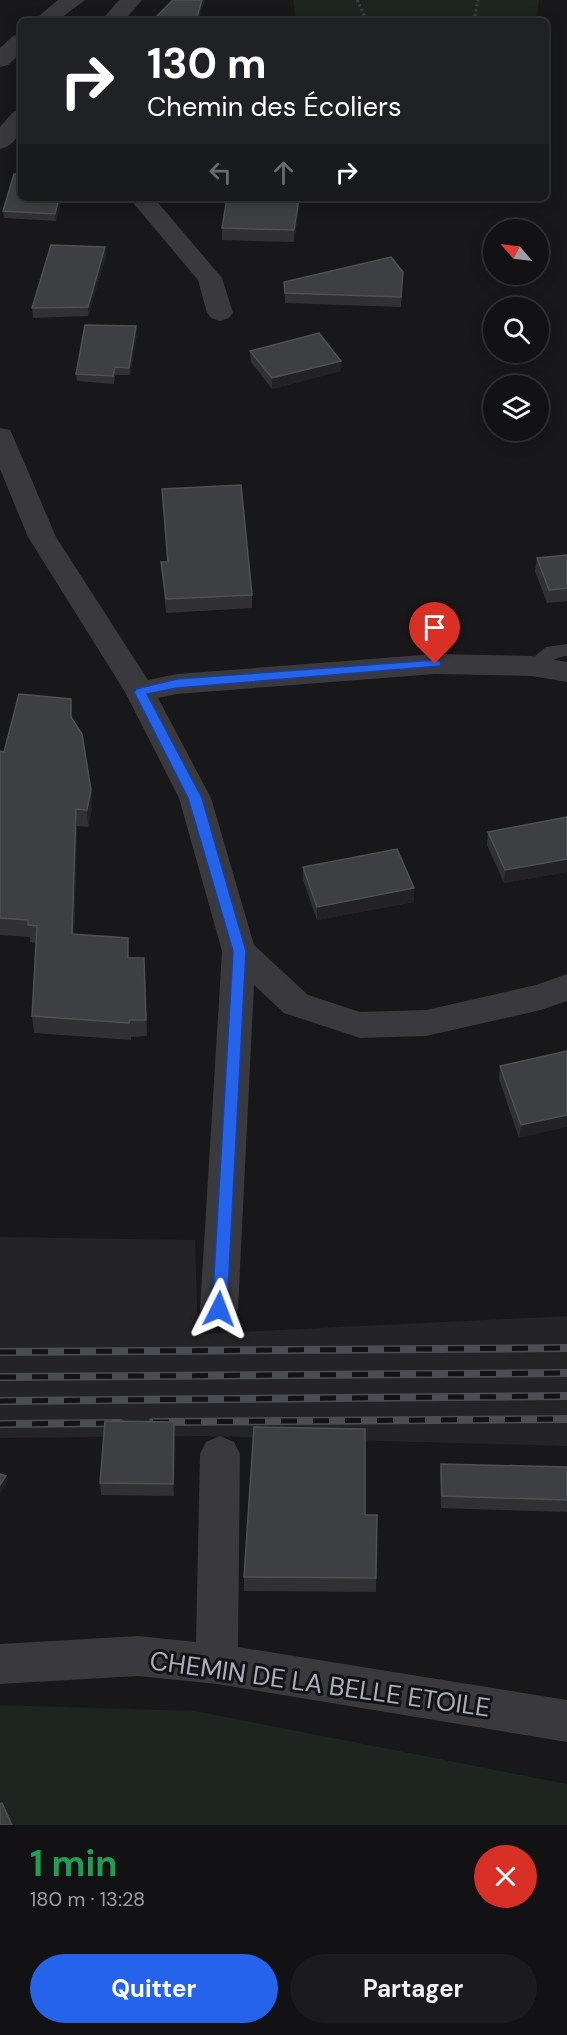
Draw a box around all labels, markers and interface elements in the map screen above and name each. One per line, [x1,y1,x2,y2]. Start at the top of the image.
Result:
text: 130 m [147,36,267,91]
icon: right [48,42,126,120]
text: Chemin des Écoliers [147,89,402,124]
icon: left [204,156,237,189]
icon: ahead [267,156,300,189]
icon: right [330,156,363,189]
north arrow [483,219,549,285]
map controls [483,219,549,441]
button: search [483,297,549,363]
button: layers [483,375,549,441]
pin [409,602,460,664]
icon: arrive [418,611,451,644]
position arrow [187,1277,251,1341]
street label: CHEMIN DE LA BELLE ETOILE [148,1643,492,1725]
text: 1 min [30,1840,118,1887]
button: close [474,1845,537,1908]
text: 180 m · 13:28 [30,1886,145,1912]
button: Quitter [30,1954,278,2023]
button: Partager [290,1954,537,2023]

